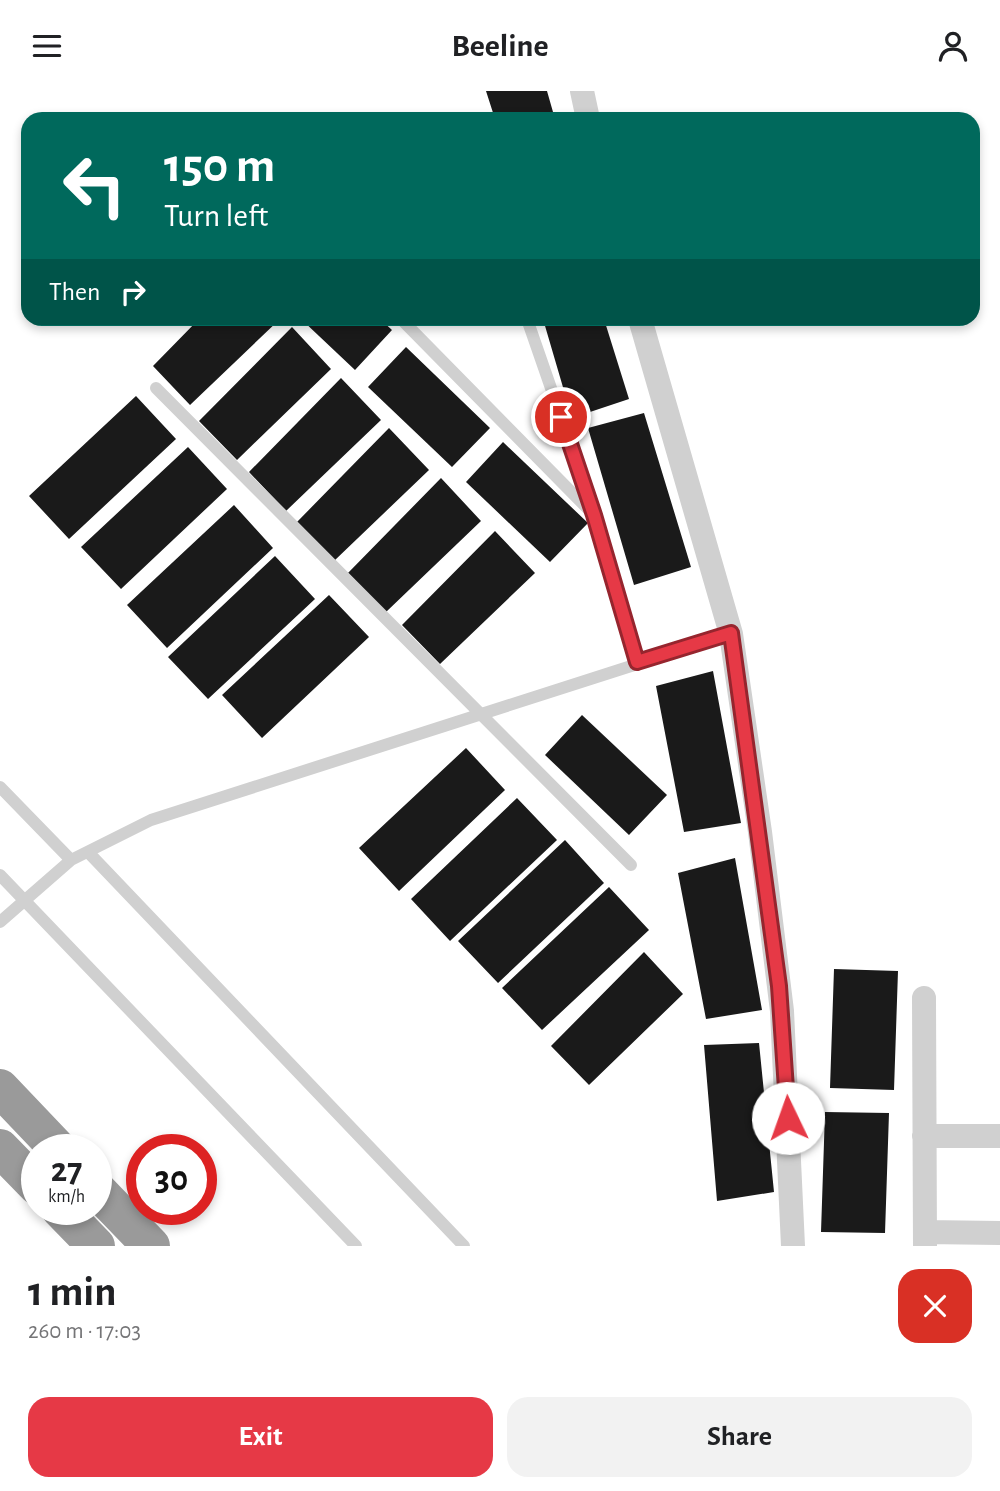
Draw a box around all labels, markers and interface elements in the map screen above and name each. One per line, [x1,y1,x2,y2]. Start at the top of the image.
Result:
icon: menu [28,27,66,65]
icon: person [934,27,972,65]
text: Beeline [451,30,549,62]
icon: left [49,140,140,231]
text: 150 m [164,142,275,191]
text: Turn left [164,200,268,232]
icon: right [114,273,152,311]
text: Then [49,279,100,305]
pin [531,387,591,447]
icon: arrive [542,398,580,436]
position arrow [751,1081,825,1155]
speed limit sign: 30 [126,1134,217,1225]
text: 27 [51,1153,82,1188]
text: km/h [48,1188,85,1206]
button: close [898,1269,972,1343]
text: 1 min [28,1271,117,1313]
text: 260 m · 17:03 [28,1320,141,1343]
button: Exit [28,1397,493,1477]
button: Share [507,1397,972,1477]

